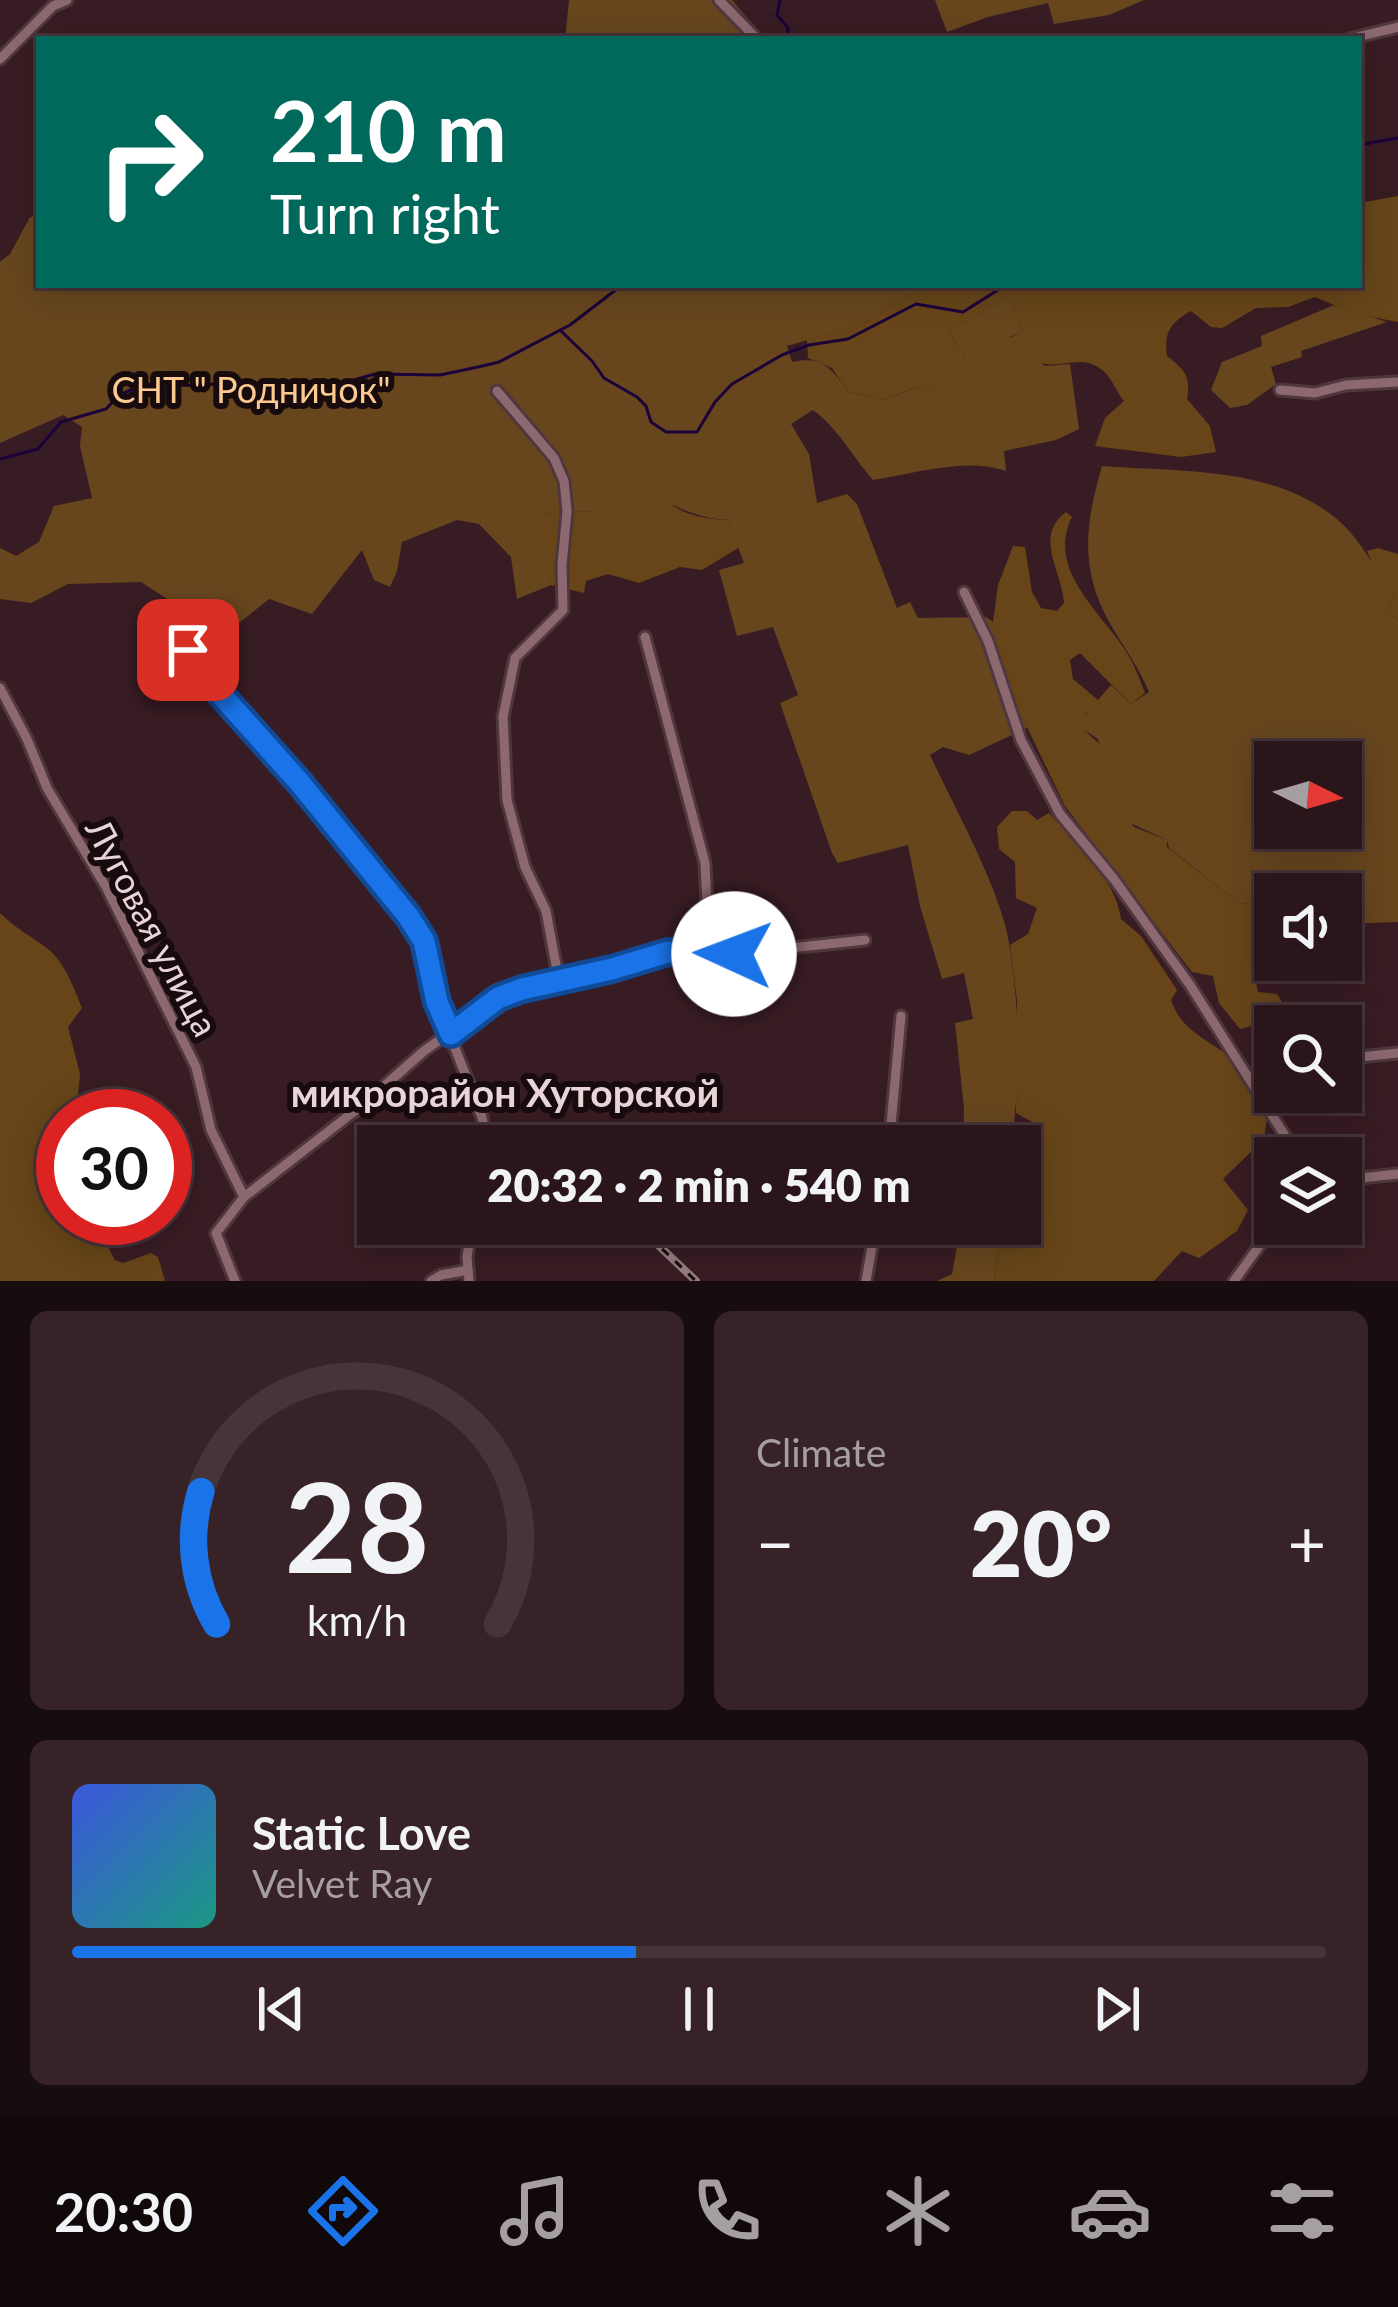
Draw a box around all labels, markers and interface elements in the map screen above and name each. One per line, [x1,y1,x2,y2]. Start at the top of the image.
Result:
text: 210 m [270,79,507,180]
icon: right [72,84,228,240]
text: Turn right [270,181,500,246]
park label: СНТ " Родничок" [111,367,391,411]
pin [137,599,239,701]
icon: arrive [155,617,221,683]
north arrow [1254,741,1362,849]
map controls [1254,741,1362,1245]
street label: Луговая улица [77,810,229,1043]
button: sound [1254,873,1362,981]
position arrow [671,891,797,1017]
button: search [1254,1005,1362,1113]
district label: микрорайон Хуторской [291,1069,719,1115]
speed limit sign: 30 [36,1089,192,1245]
button: layers [1254,1137,1362,1245]
text: 20:32 · 2 min · 540 m [487,1158,911,1212]
text: Climate [756,1429,886,1475]
text: 28 [285,1450,429,1600]
text: 20° [970,1488,1112,1596]
text: − [756,1503,794,1582]
text: + [1288,1503,1326,1582]
text: km/h [307,1593,407,1644]
text: Static Love [252,1806,471,1860]
text: Velvet Ray [252,1860,432,1906]
icon: previous [248,1976,314,2042]
icon: pause [666,1976,732,2042]
icon: next [1084,1976,1150,2042]
icon: directions [301,2169,385,2253]
icon: music [493,2169,577,2253]
icon: phone [685,2169,769,2253]
icon: climate [876,2169,960,2253]
icon: car [1068,2169,1152,2253]
icon: filters [1260,2169,1344,2253]
text: 20:30 [54,2179,193,2244]

